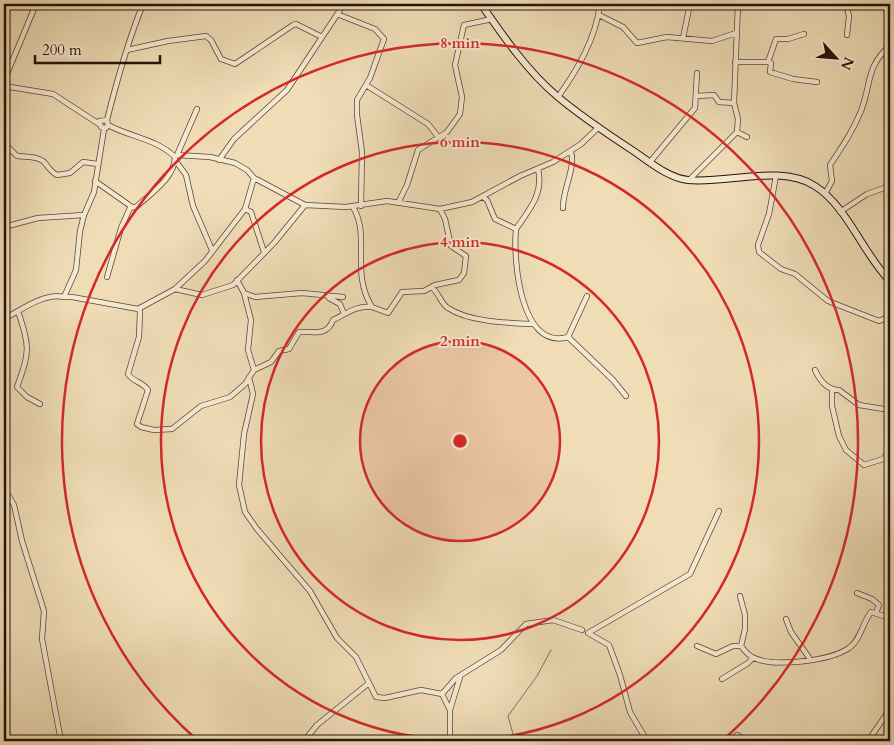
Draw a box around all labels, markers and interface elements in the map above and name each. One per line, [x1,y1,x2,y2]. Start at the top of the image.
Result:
scale bar [35,32,160,64]
north arrow [812,32,862,82]
text: 8 min [440,33,480,53]
text: 200 m [42,40,82,60]
text: N [836,54,858,73]
text: 6 min [440,132,480,152]
text: 4 min [440,232,480,252]
text: 2 min [440,331,480,351]
centre of rings [451,432,469,450]

